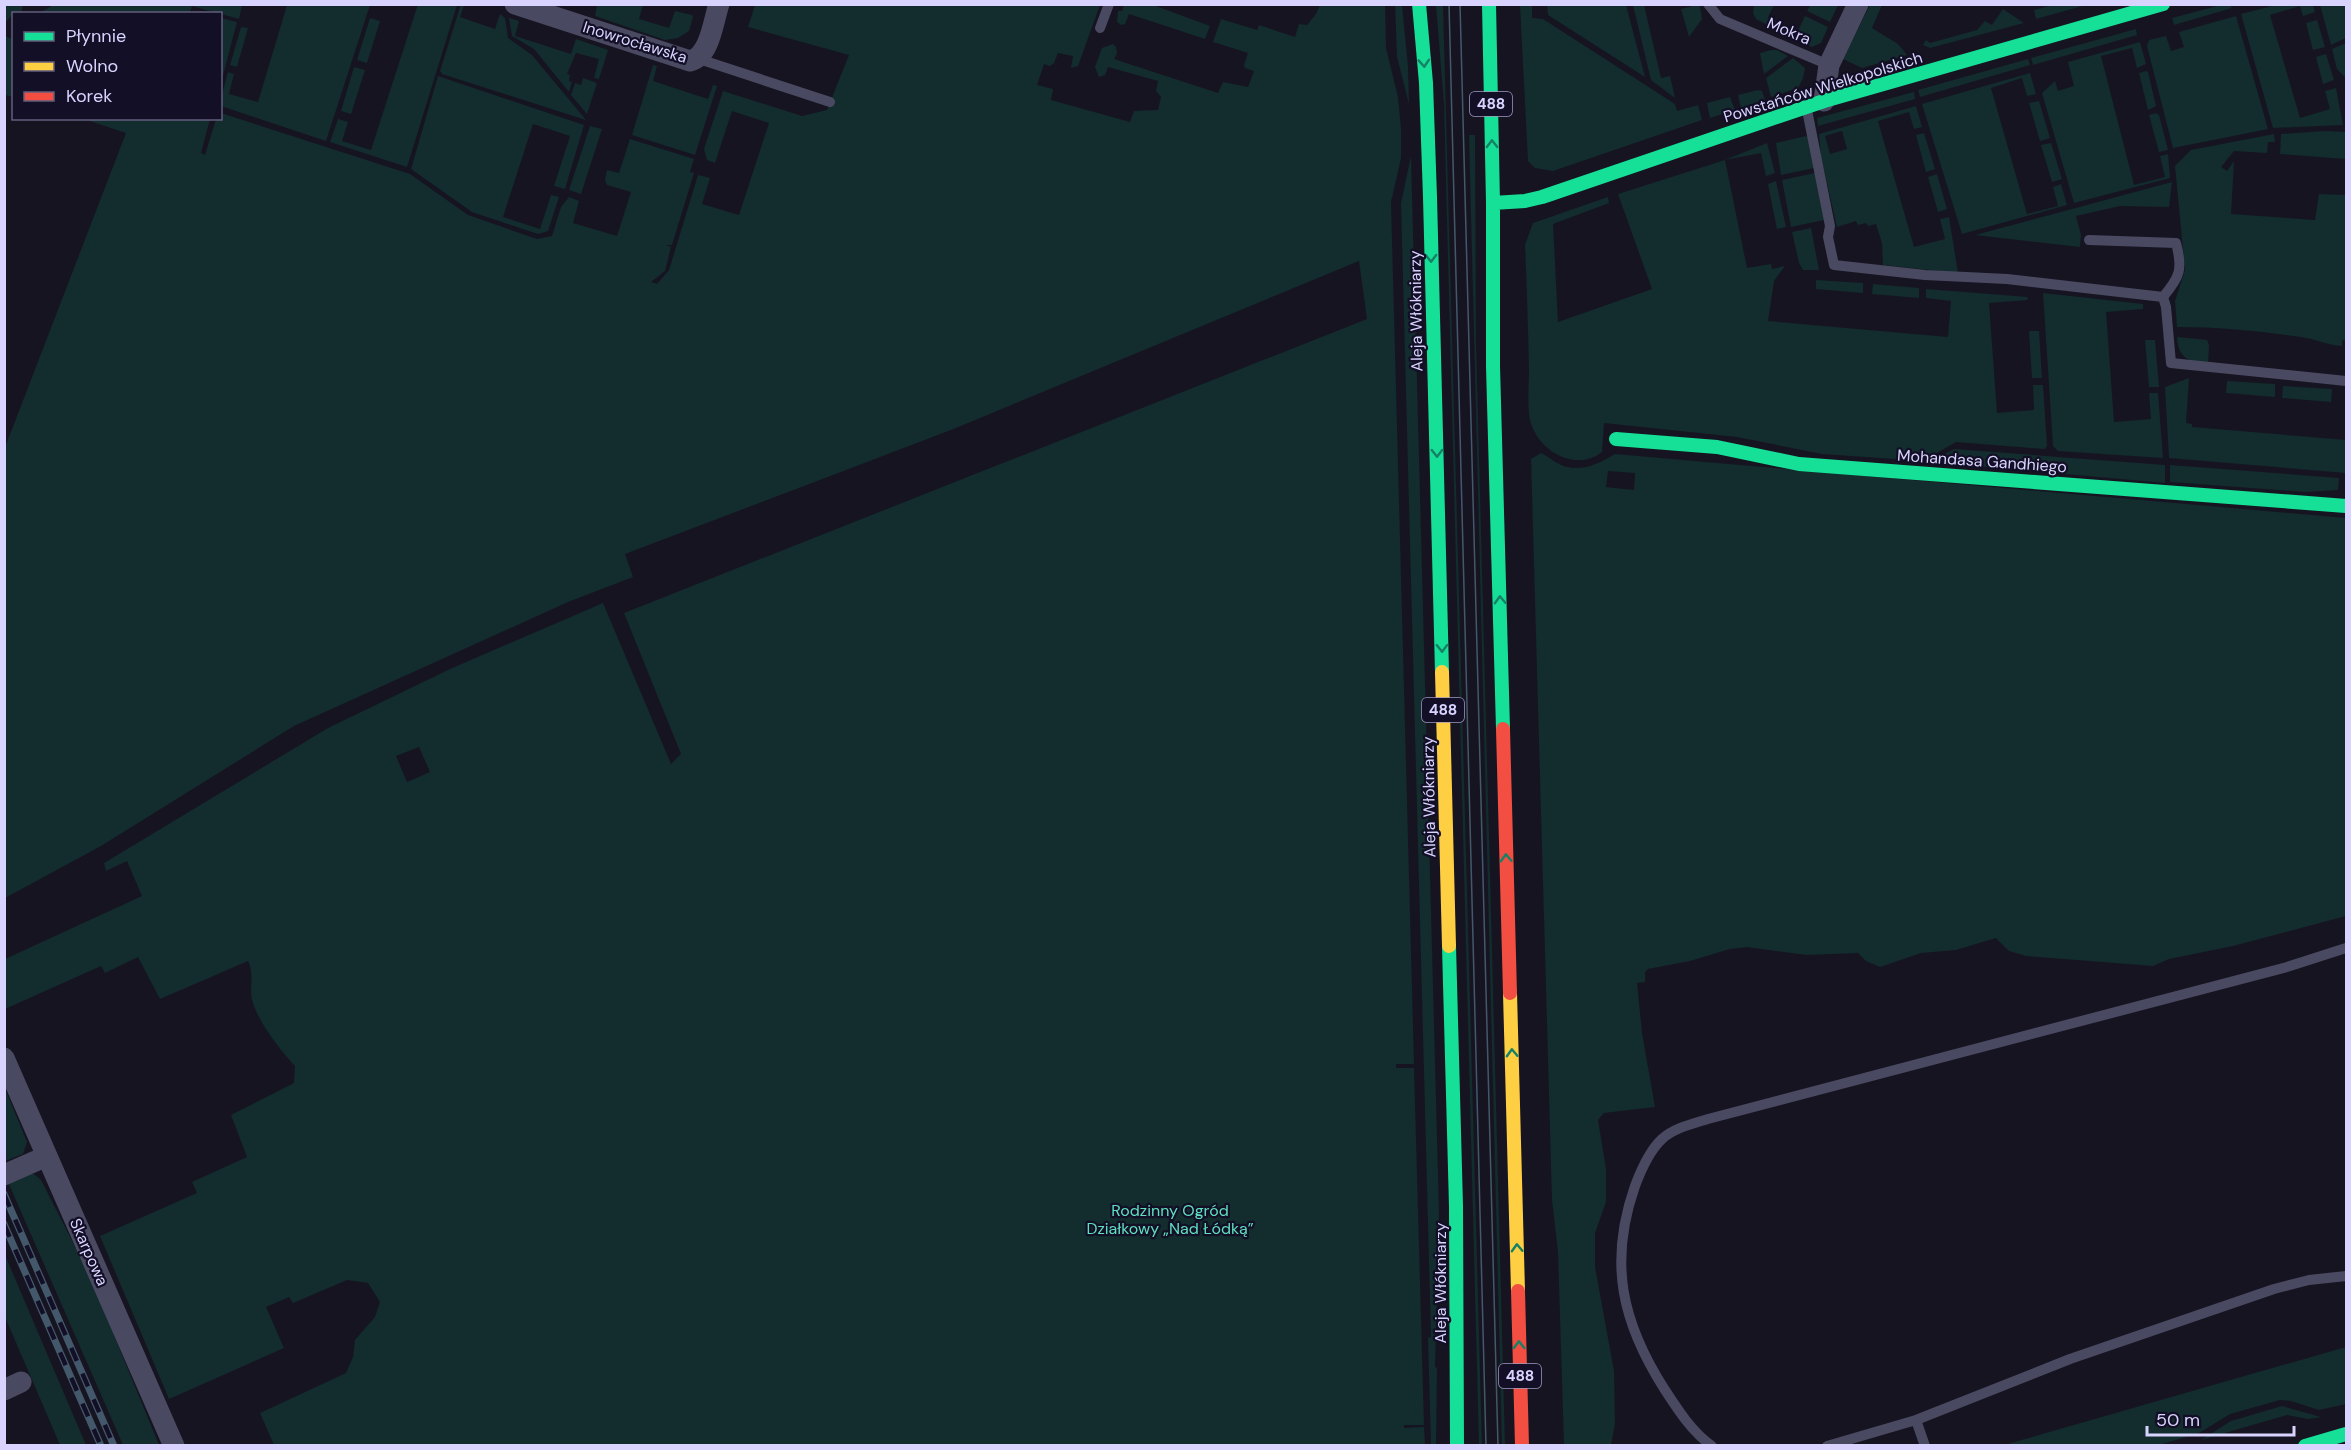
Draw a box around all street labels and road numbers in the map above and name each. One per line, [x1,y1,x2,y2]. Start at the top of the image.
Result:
street label: Mokra [1764,12,1814,50]
street label: Inowrocławska [580,16,690,68]
street label: Powstańców Wielkopolskich [1721,47,1925,127]
road number: 488 [1470,92,1512,116]
street label: Aleja Włókniarzy [1404,250,1428,372]
street label: Mohandasa Gandhiego [1896,445,2068,477]
road number: 488 [1422,698,1464,722]
street label: Aleja Włókniarzy [1417,736,1441,858]
street label: Skarpowa [65,1215,113,1289]
street label: Aleja Włókniarzy [1430,1222,1451,1344]
road number: 488 [1499,1364,1541,1388]

